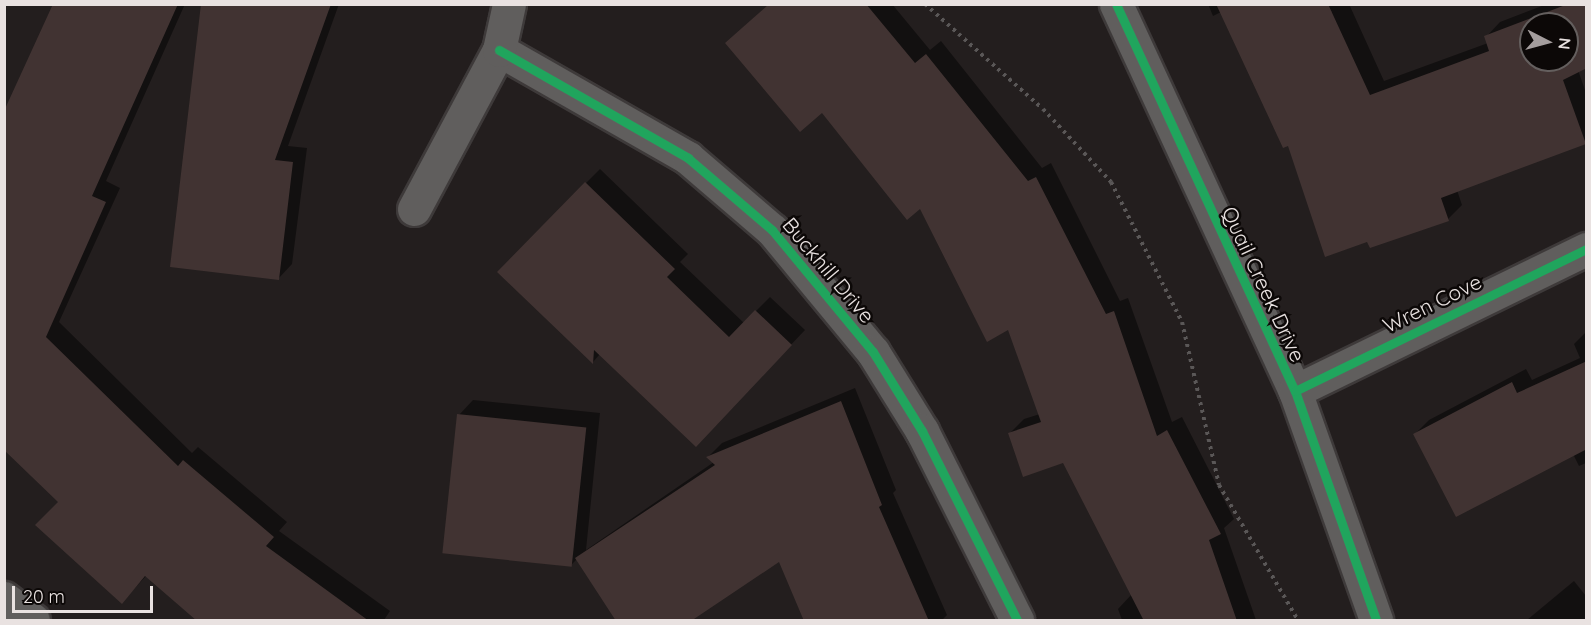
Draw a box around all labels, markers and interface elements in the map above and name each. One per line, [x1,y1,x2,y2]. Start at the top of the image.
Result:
north arrow [1519,12,1579,72]
text: N [1554,37,1575,51]
street label: Quail Creek Drive [1217,202,1311,366]
street label: Buckhill Drive [778,212,880,328]
street label: Wren Cove [1379,268,1485,338]
scale bar [15,574,156,612]
text: 20 m [23,585,65,608]

